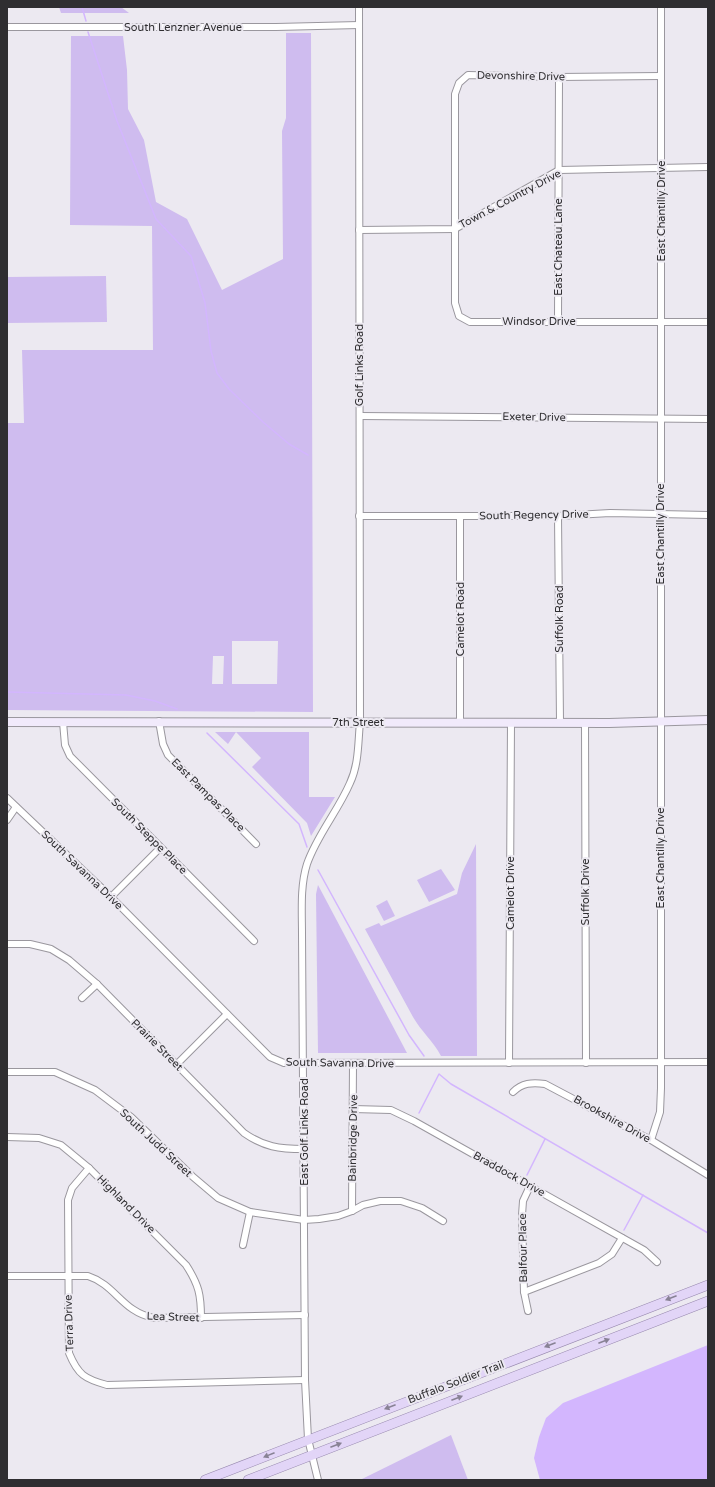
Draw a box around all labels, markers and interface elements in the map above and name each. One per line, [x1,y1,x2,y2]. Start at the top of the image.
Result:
street label: South Lenzner Avenue [124,21,242,34]
street label: Devonshire Drive [477,69,565,83]
street label: East Chantilly Drive [655,161,668,261]
street label: Town & Country Drive [457,167,563,231]
street label: East Chateau Lane [552,198,565,296]
street label: Windsor Drive [502,315,576,328]
street label: Golf Links Road [353,324,366,406]
street label: Exeter Drive [502,410,566,424]
street label: East Chantilly Drive [654,484,667,584]
street label: South Regency Drive [479,508,589,522]
street label: Camelot Road [454,582,467,656]
street label: Suffolk Road [553,585,566,653]
street label: 7th Street [332,716,384,729]
street label: East Pampas Place [169,756,247,834]
street label: South Steppe Place [108,795,190,877]
street label: East Chantilly Drive [654,808,667,908]
street label: South Savanna Drive [39,828,125,912]
street label: Camelot Drive [504,856,517,930]
street label: Suffolk Drive [579,859,592,925]
street label: Prairie Street [128,1016,186,1074]
street label: South Savanna Drive [286,1056,394,1070]
street label: East Golf Links Road [298,1078,311,1186]
street label: Brookshire Drive [571,1093,653,1145]
street label: Bainbridge Drive [346,1094,360,1182]
street label: South Judd Street [117,1106,195,1180]
street label: Braddock Drive [471,1149,547,1199]
street label: Highland Drive [94,1172,158,1236]
street label: Balfour Place [516,1213,530,1283]
street label: Terra Drive [62,1294,76,1352]
one-way arrow [665,1296,677,1302]
street label: Lea Street [146,1310,200,1324]
one-way arrow [599,1337,611,1343]
one-way arrow [544,1343,556,1349]
street label: Buffalo Soldier Trail [406,1358,506,1406]
one-way arrow [452,1395,463,1401]
one-way arrow [383,1405,395,1411]
one-way arrow [331,1442,343,1448]
one-way arrow [262,1452,274,1458]

